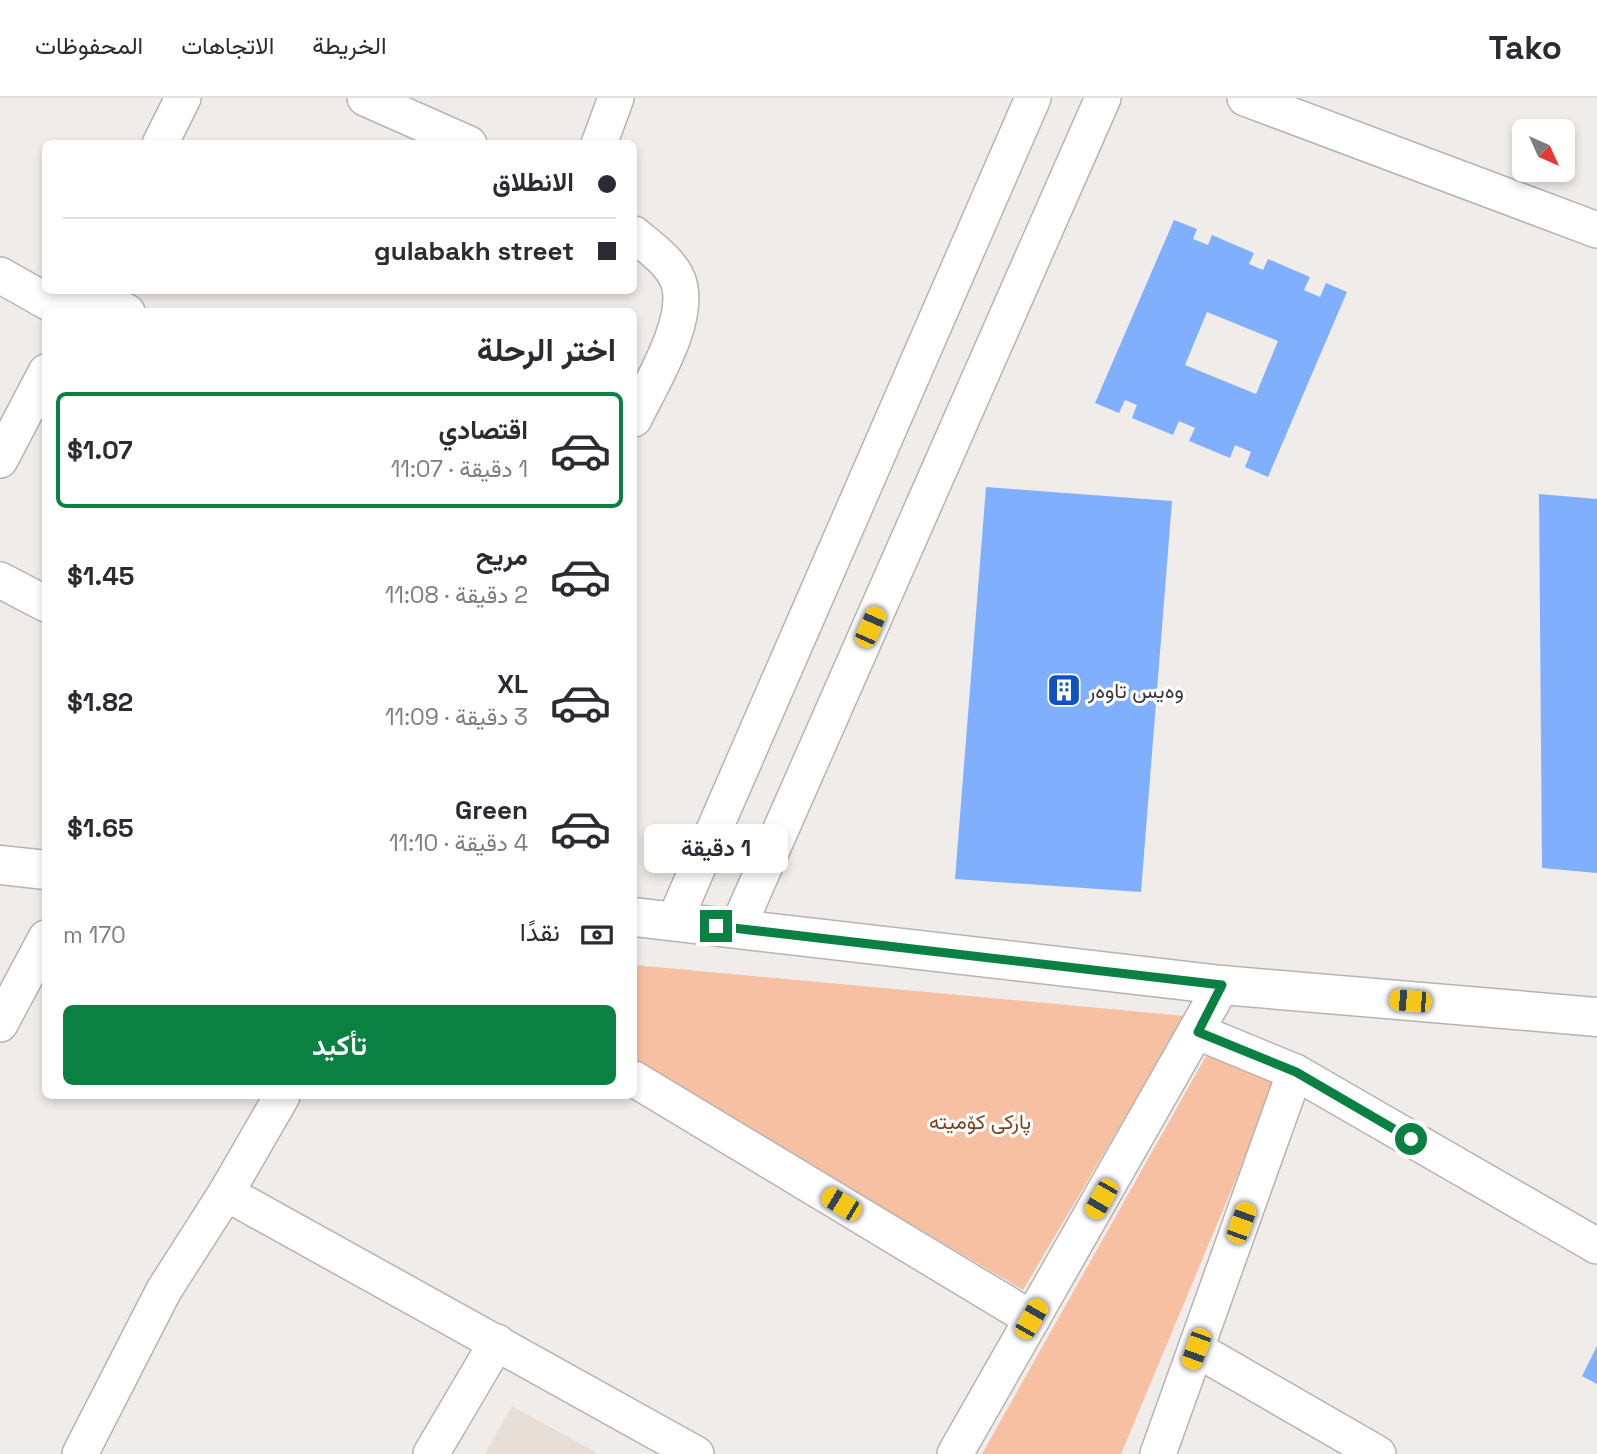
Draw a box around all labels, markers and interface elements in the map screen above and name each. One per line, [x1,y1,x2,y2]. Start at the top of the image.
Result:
text: Tako [1489,27,1562,69]
text: المحفوظات [35,30,143,61]
text: الاتجاهات [181,30,274,61]
text: الخريطة [312,30,387,61]
north arrow [1512,119,1575,182]
map controls [1512,119,1575,182]
text: الانطلاق [492,165,574,199]
text: gulabakh street [374,234,574,268]
text: اختر الرحلة [477,330,616,370]
text: اقتصادي [439,413,528,447]
icon: car [549,419,612,482]
text: $1.07 [67,433,133,467]
text: 1 دقيقة · 11:07 [391,454,528,484]
text: مريح [476,539,528,573]
icon: car [549,545,612,608]
text: $1.45 [67,559,134,593]
text: 2 دقيقة · 11:08 [385,580,528,610]
car [852,604,889,650]
text: XL [497,667,528,701]
icon: car [549,671,612,734]
building icon: وەیس تاوەر [1045,671,1083,709]
place label: وەیس تاوەر [1087,677,1184,704]
text: $1.82 [67,685,133,719]
text: 3 دقيقة · 11:09 [385,702,528,732]
text: Green [455,793,528,827]
icon: car [549,797,612,860]
text: $1.65 [67,811,134,845]
callout: 1 دقيقة [644,824,788,874]
text: 4 دقيقة · 11:10 [389,828,528,858]
text: 1 دقيقة [681,833,751,863]
route end [700,910,732,942]
text: نقدًا [520,915,560,949]
icon: cash [578,916,616,954]
text: 170 m [63,920,126,950]
car [1389,989,1432,1013]
button: تأكيد [63,1005,616,1085]
park label: پارکی کۆمیتە [929,1108,1031,1136]
route start [1395,1123,1427,1155]
car [1082,1176,1121,1222]
car [818,1184,865,1224]
car [1224,1200,1259,1246]
car [1012,1296,1051,1342]
car [1179,1326,1214,1372]

